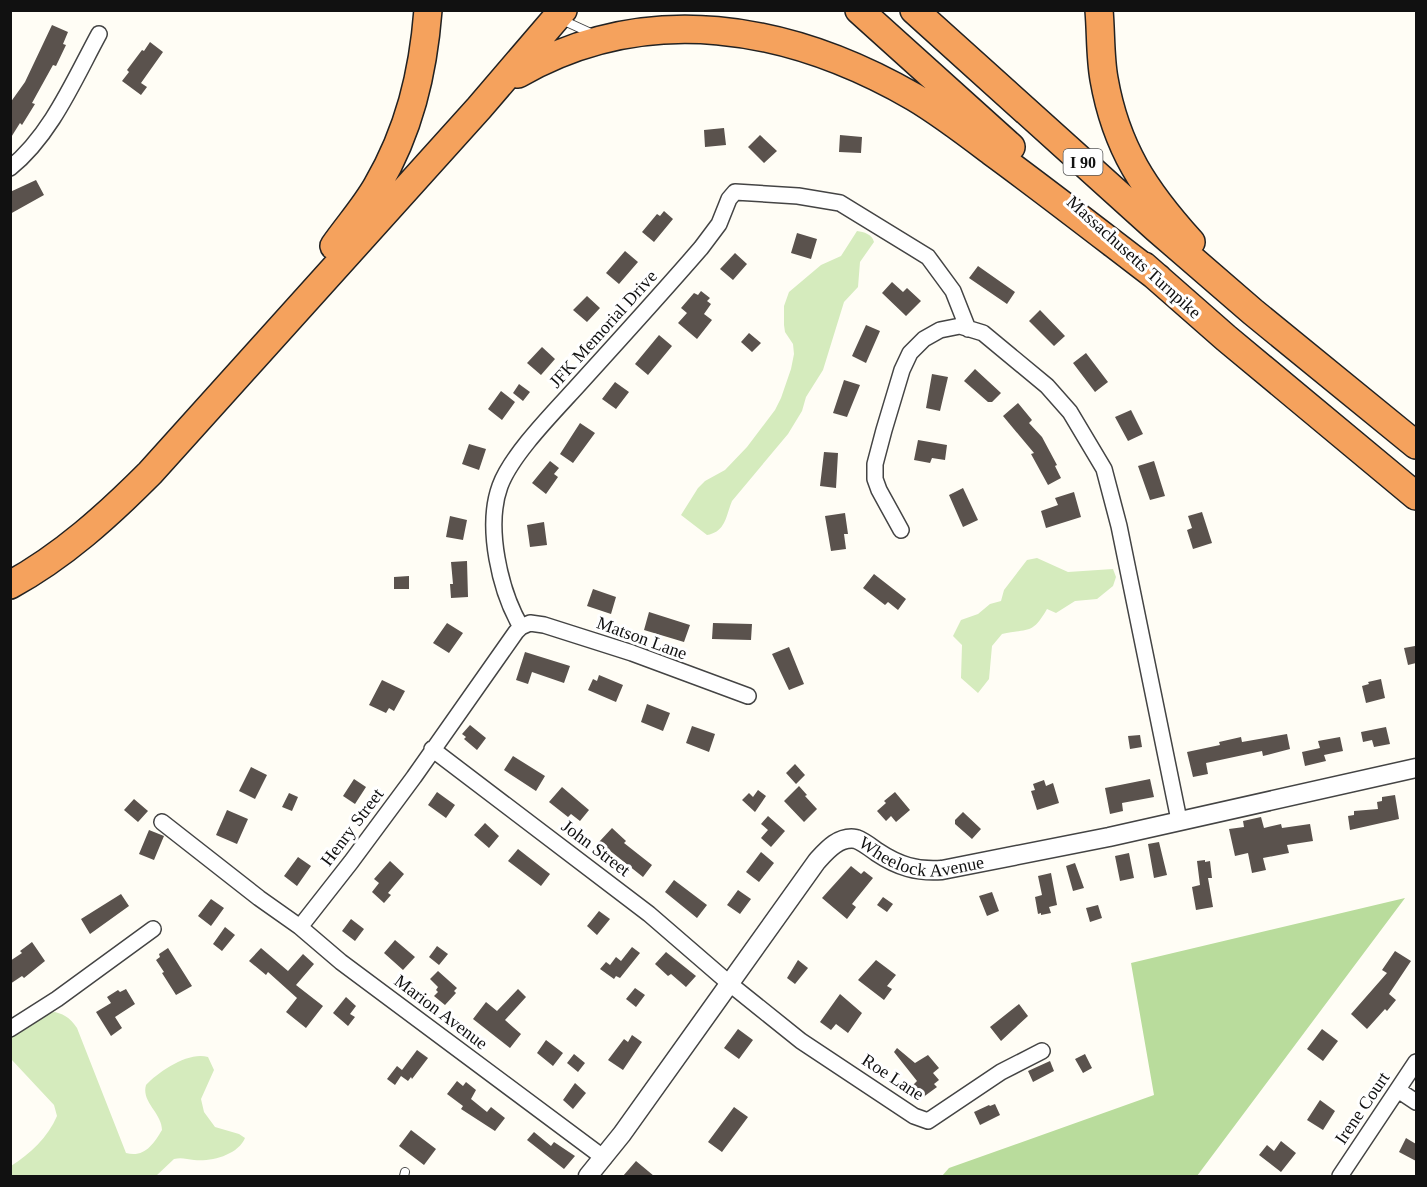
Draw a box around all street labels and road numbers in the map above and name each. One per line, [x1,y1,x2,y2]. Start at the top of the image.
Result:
road number: I 90 [1064,149,1102,175]
street label: Massachusetts Turnpike [1063,192,1205,322]
street label: JFK Memorial Drive [545,266,661,392]
street label: Matson Lane [594,612,690,664]
street label: Henry Street [316,784,388,870]
street label: John Street [558,816,634,880]
street label: Wheelock Avenue [855,832,986,880]
street label: Marion Avenue [391,971,491,1053]
street label: Roe Lane [858,1050,928,1104]
street label: Irene Court [1331,1068,1393,1148]

